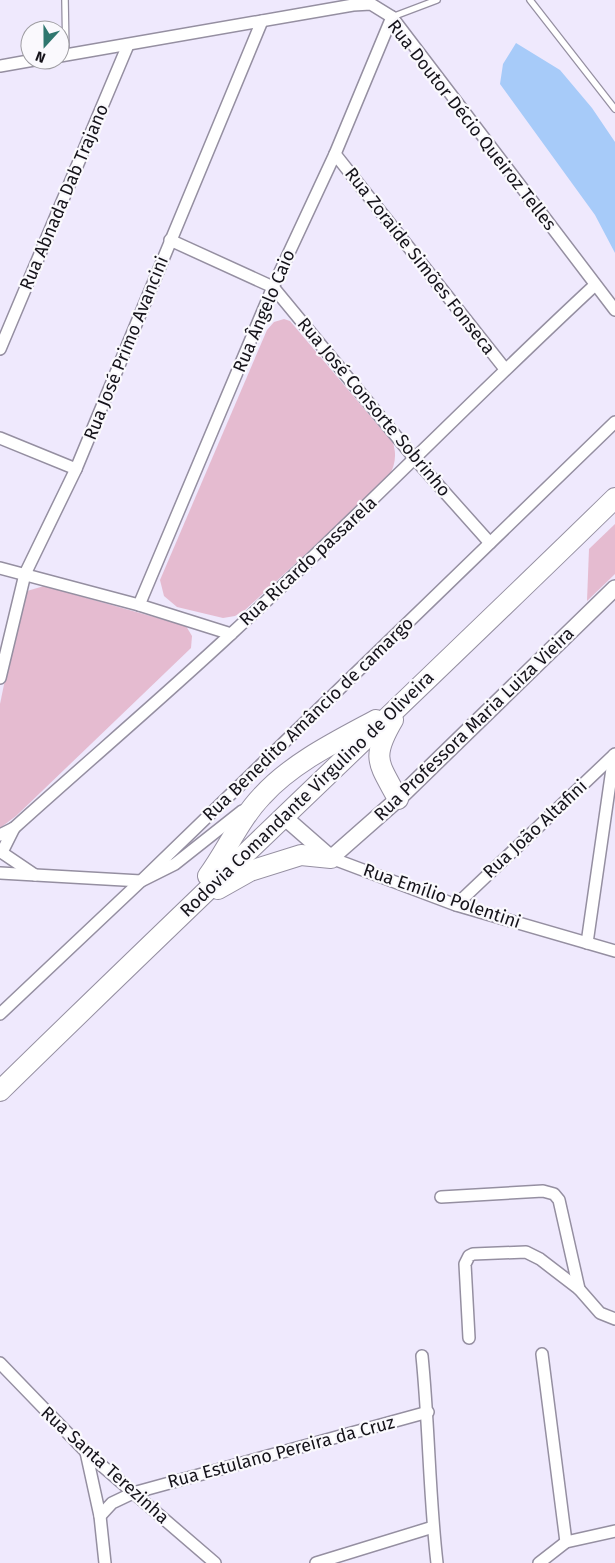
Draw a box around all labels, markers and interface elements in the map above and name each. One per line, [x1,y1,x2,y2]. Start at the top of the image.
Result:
street label: Rua Doutor Décio Queiroz Telles [383,15,561,235]
north arrow [20,20,70,70]
text: N [33,47,48,66]
street label: Rua Abnada Dab Trajano [15,101,113,293]
street label: Rua Zoraide Simões Fonseca [340,163,500,359]
street label: Rua Ângelo Caio [228,246,300,376]
street label: Rua José Primo Avancini [79,253,173,443]
street label: Rua José Consorte Sobrinho [293,313,455,501]
street label: Rua Ricardo passarela [235,492,381,630]
street label: Rua Benedito Amâncio de camargo [198,612,418,826]
street label: Rua Professora Maria Luiza Vieira [369,622,579,826]
street label: Rodovia Comandante Virgulino de Oliveira [176,667,438,921]
street label: Rua João Altafini [478,775,592,883]
street label: Rua Emílio Polentini [360,859,524,933]
street label: Rua Santa Terezinha [36,1402,174,1528]
street label: Rua Estulano Pereira da Cruz [165,1411,397,1493]

